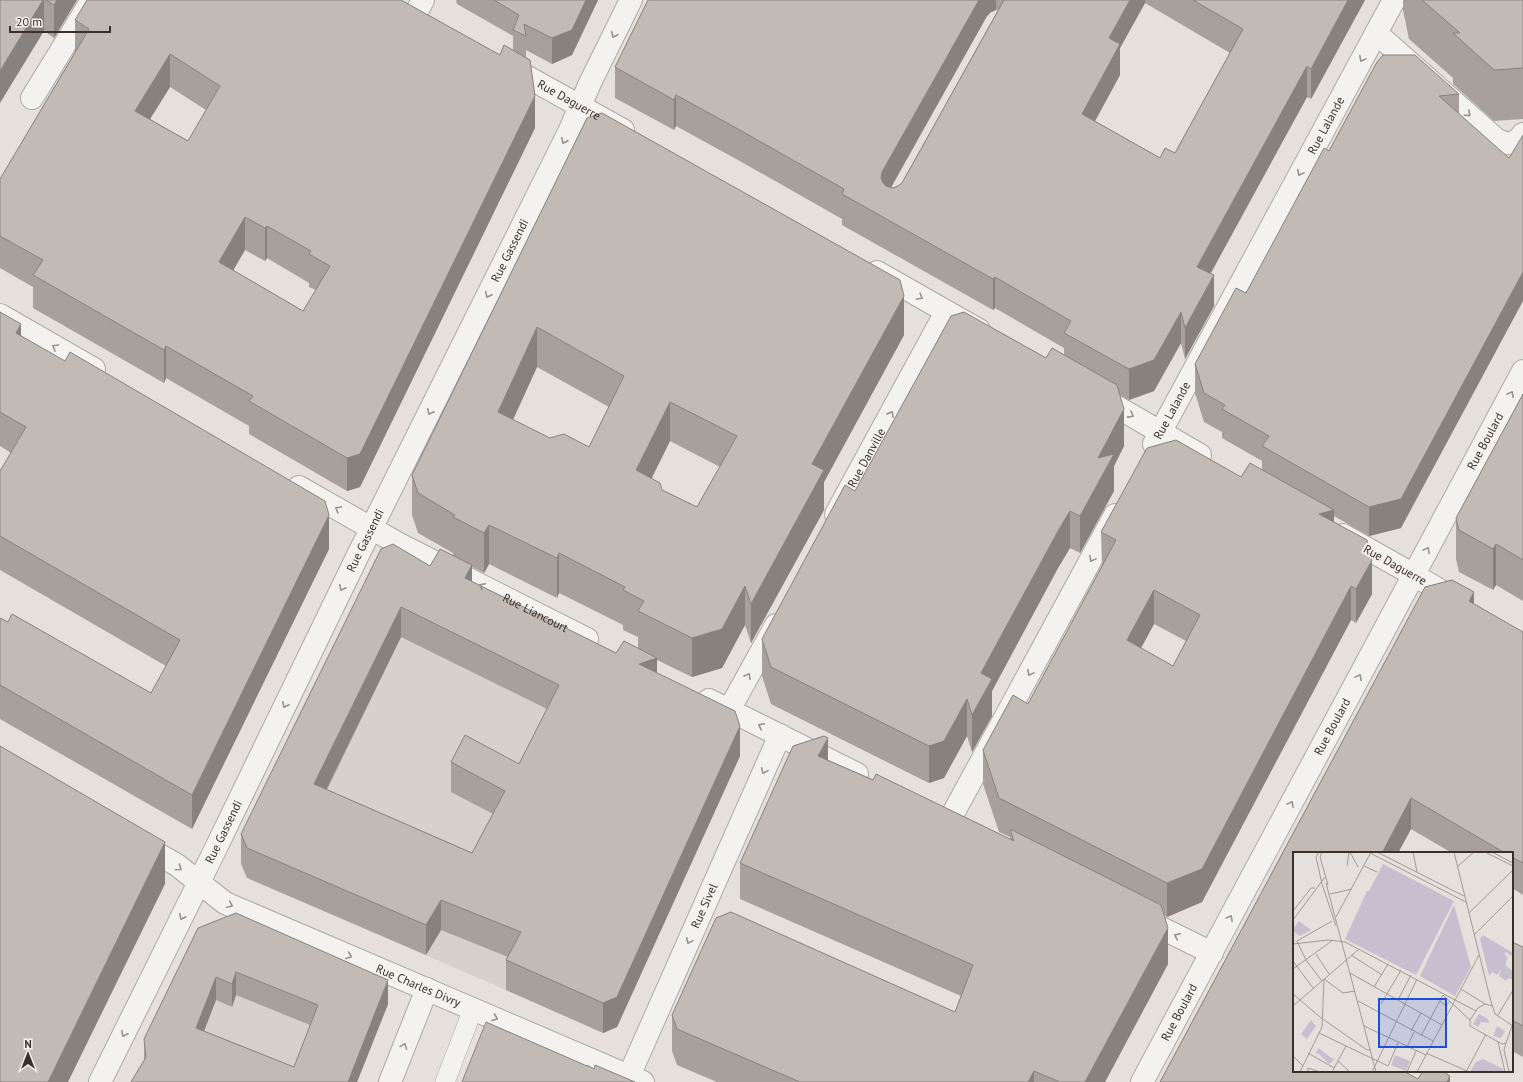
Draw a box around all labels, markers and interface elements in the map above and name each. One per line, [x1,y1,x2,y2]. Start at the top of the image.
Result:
scale bar [10,8,110,34]
text: 20 m [16,14,42,29]
one-way arrow [611,31,619,38]
one-way arrow [1359,55,1366,62]
street label: Rue Daguerre [535,76,603,123]
street label: Rue Lalande [1304,94,1347,157]
one-way arrow [1463,109,1471,117]
one-way arrow [561,137,569,145]
one-way arrow [1297,169,1304,176]
street label: Rue Gassendi [487,216,531,284]
one-way arrow [485,291,492,298]
one-way arrow [916,293,923,300]
one-way arrow [52,344,59,351]
street label: Rue Lalande [1150,379,1193,442]
one-way arrow [1506,390,1514,398]
one-way arrow [427,407,434,415]
one-way arrow [1127,410,1135,417]
street label: Rue Boulard [1464,410,1506,472]
one-way arrow [886,411,893,418]
street label: Rue Danville [844,425,888,490]
one-way arrow [335,506,342,513]
street label: Rue Gassendi [343,506,387,574]
street label: Rue Daguerre [1361,541,1429,588]
one-way arrow [1423,547,1430,554]
one-way arrow [1089,554,1096,562]
one-way arrow [339,583,347,591]
one-way arrow [479,583,486,591]
street label: Rue Liancourt [500,590,571,635]
one-way arrow [1027,669,1034,676]
one-way arrow [744,673,751,680]
one-way arrow [1355,674,1362,681]
street label: Rue Boulard [1310,695,1353,758]
one-way arrow [282,700,290,708]
one-way arrow [757,723,765,731]
one-way arrow [761,767,769,775]
street label: Rue Gassendi [201,798,245,866]
one-way arrow [1287,801,1294,808]
inset map [1293,852,1513,1072]
one-way arrow [175,863,182,870]
street label: Rue Sivel [687,880,721,931]
one-way arrow [226,900,233,908]
one-way arrow [179,913,187,921]
one-way arrow [1225,915,1233,923]
one-way arrow [1174,933,1181,940]
one-way arrow [686,937,694,945]
one-way arrow [346,952,353,960]
street label: Rue Charles Divry [374,961,464,1010]
street label: Rue Boulard [1157,981,1200,1043]
one-way arrow [491,1013,498,1021]
one-way arrow [121,1030,129,1037]
north arrow [8,1034,48,1074]
text: N [24,1037,32,1051]
one-way arrow [400,1042,408,1049]

